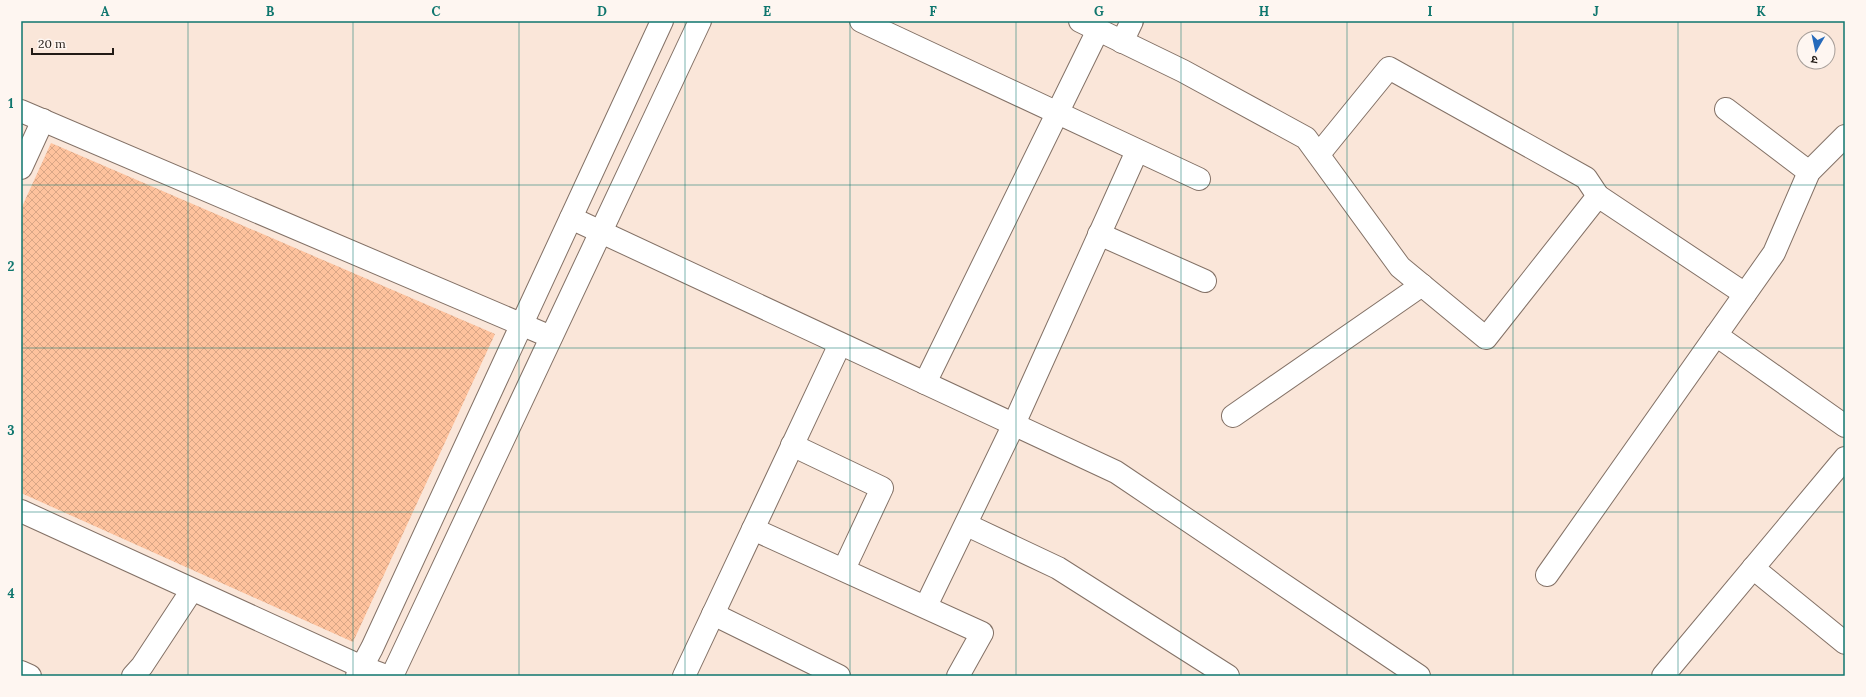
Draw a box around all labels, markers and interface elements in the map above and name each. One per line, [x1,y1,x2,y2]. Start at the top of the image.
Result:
text: A [101,3,110,20]
text: B [266,3,275,20]
text: C [432,3,441,20]
text: D [597,3,607,20]
text: E [763,3,771,20]
text: F [929,3,937,20]
text: G [1094,3,1104,20]
text: H [1259,3,1269,20]
text: I [1427,3,1433,20]
text: J [1593,3,1599,20]
text: K [1756,3,1766,20]
scale bar [32,30,113,56]
north arrow [1796,30,1836,70]
text: 20 m [38,36,66,51]
text: उ [1810,52,1819,67]
text: 1 [8,95,14,112]
text: 2 [8,258,15,275]
text: 3 [7,422,15,439]
text: 4 [7,585,15,602]

